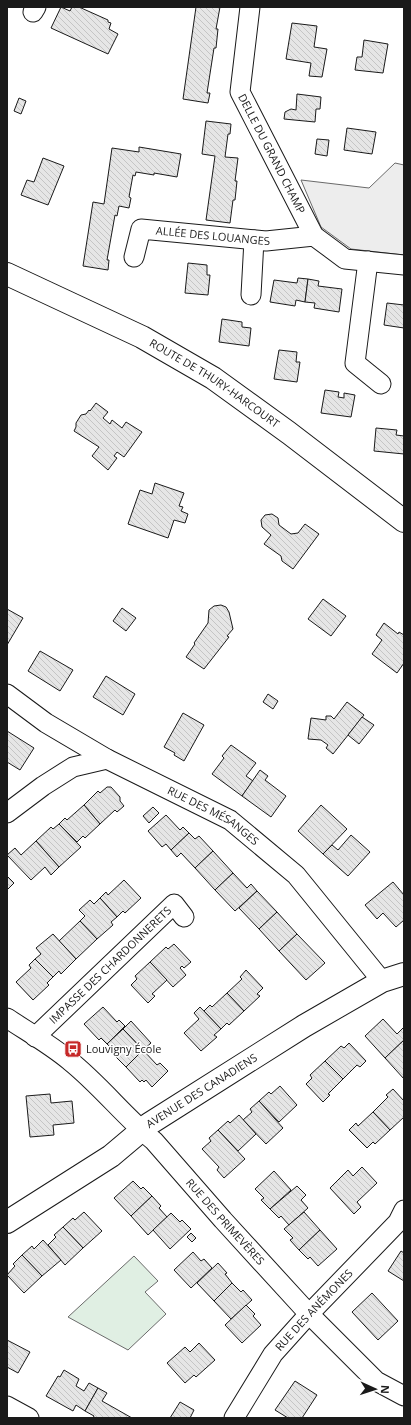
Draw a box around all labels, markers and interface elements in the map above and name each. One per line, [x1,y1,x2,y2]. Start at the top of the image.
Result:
street label: DELLE DU GRAND CHAMP [235,91,309,216]
street label: ALLÉE DES LOUANGES [155,222,270,248]
street label: ROUTE DE THURY-HARCOURT [147,335,283,431]
street label: RUE DES MÉSANGES [165,782,262,848]
street label: IMPASSE DES CHARDONNERETS [45,903,174,1027]
bus stop icon: Louvigny École [63,1039,83,1059]
place label: Louvigny École [86,1041,161,1056]
street label: AVENUE DES CANADIENS [143,1050,260,1131]
street label: RUE DES PRIMEVÈRES [183,1175,268,1268]
street label: RUE DES ANÉMONES [271,1265,356,1354]
north arrow [355,1369,395,1409]
text: N [378,1385,393,1394]

